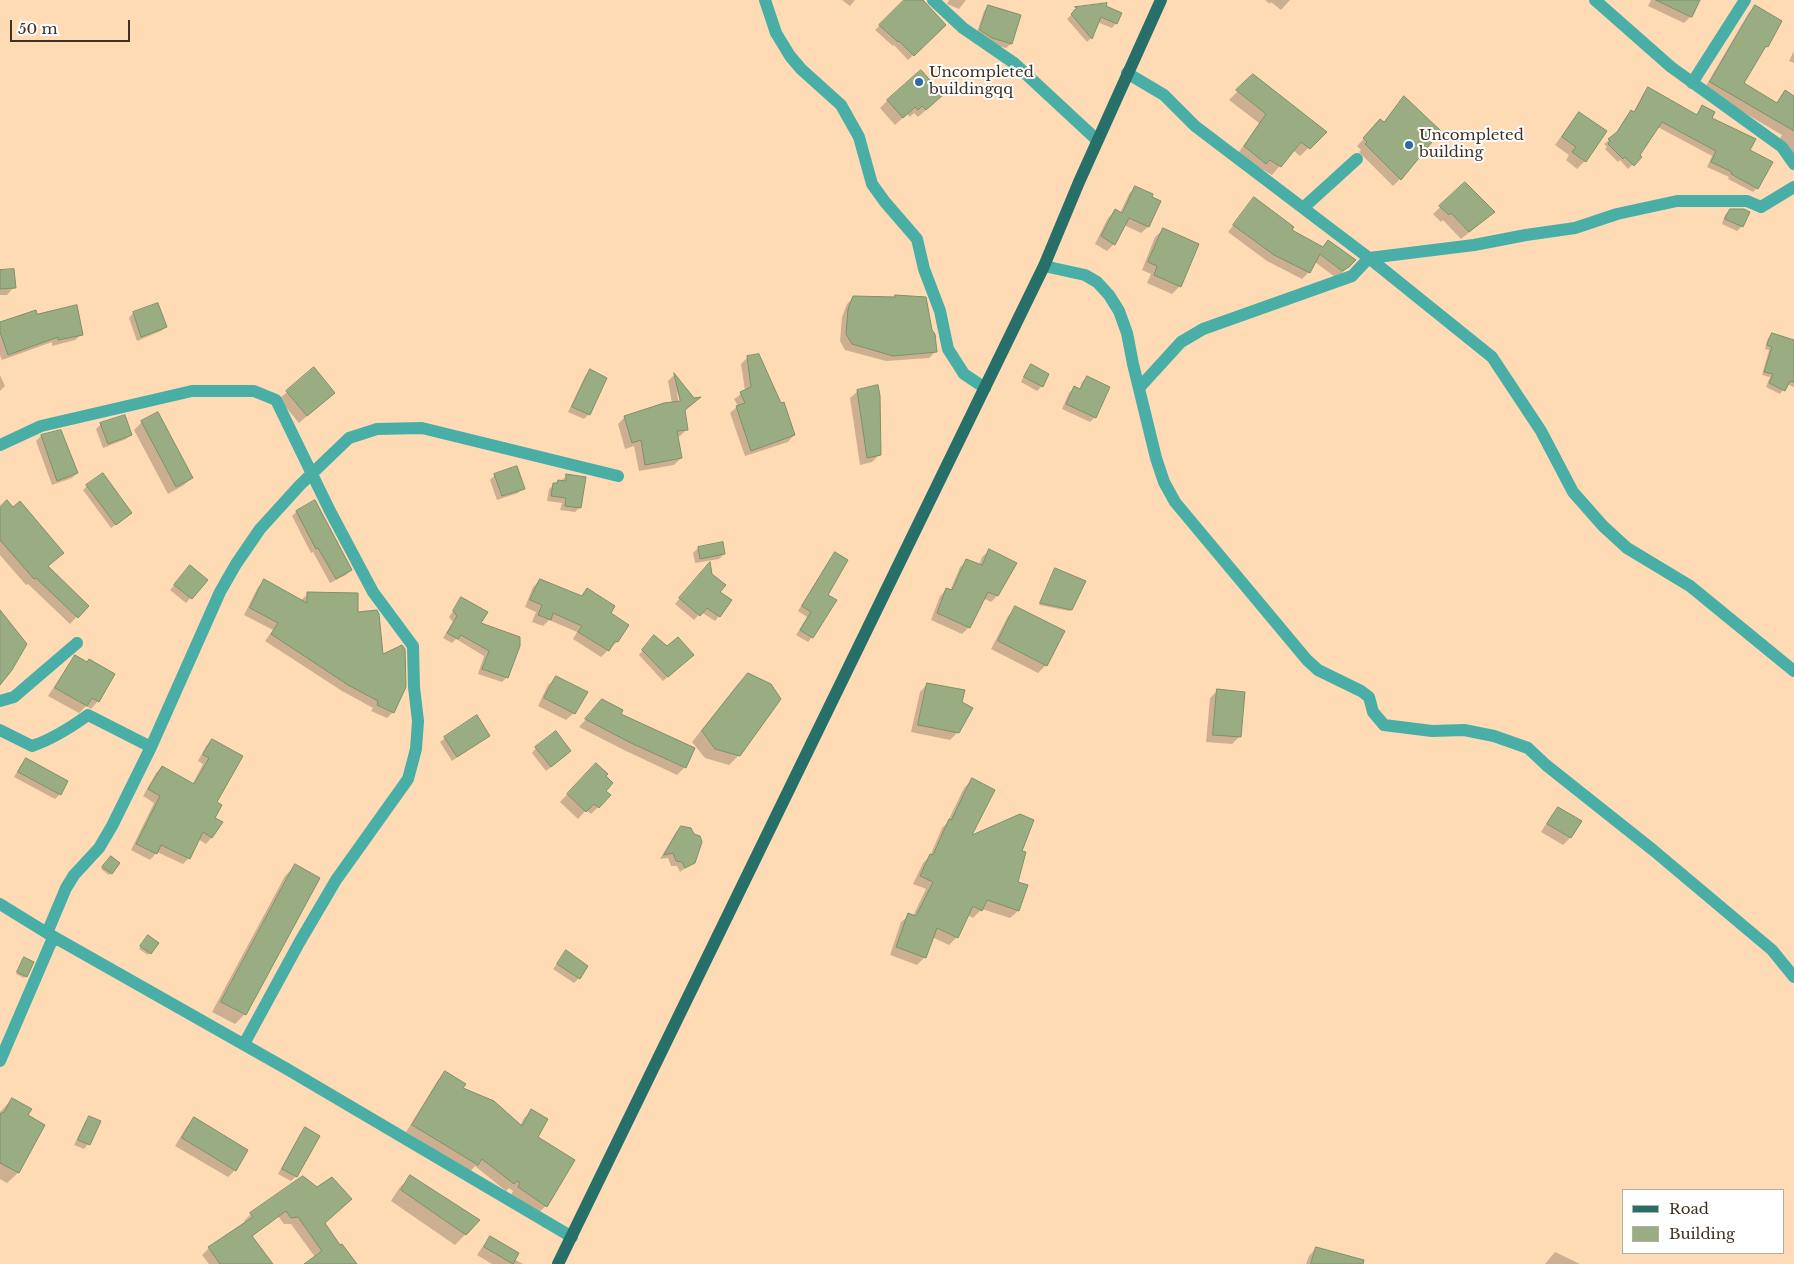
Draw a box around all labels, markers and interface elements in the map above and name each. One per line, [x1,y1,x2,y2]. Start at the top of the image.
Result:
scale bar [12,10,132,42]
text: 50 m [18,19,58,38]
place label: Uncompleted buildingqq [929,64,1034,99]
marker: Uncompleted buildingqq [913,76,925,88]
place label: Uncompleted building [1419,127,1524,162]
marker: Uncompleted building [1403,139,1415,151]
legend [1622,1189,1784,1254]
text: Road [1669,1199,1709,1218]
text: Building [1669,1224,1735,1243]

